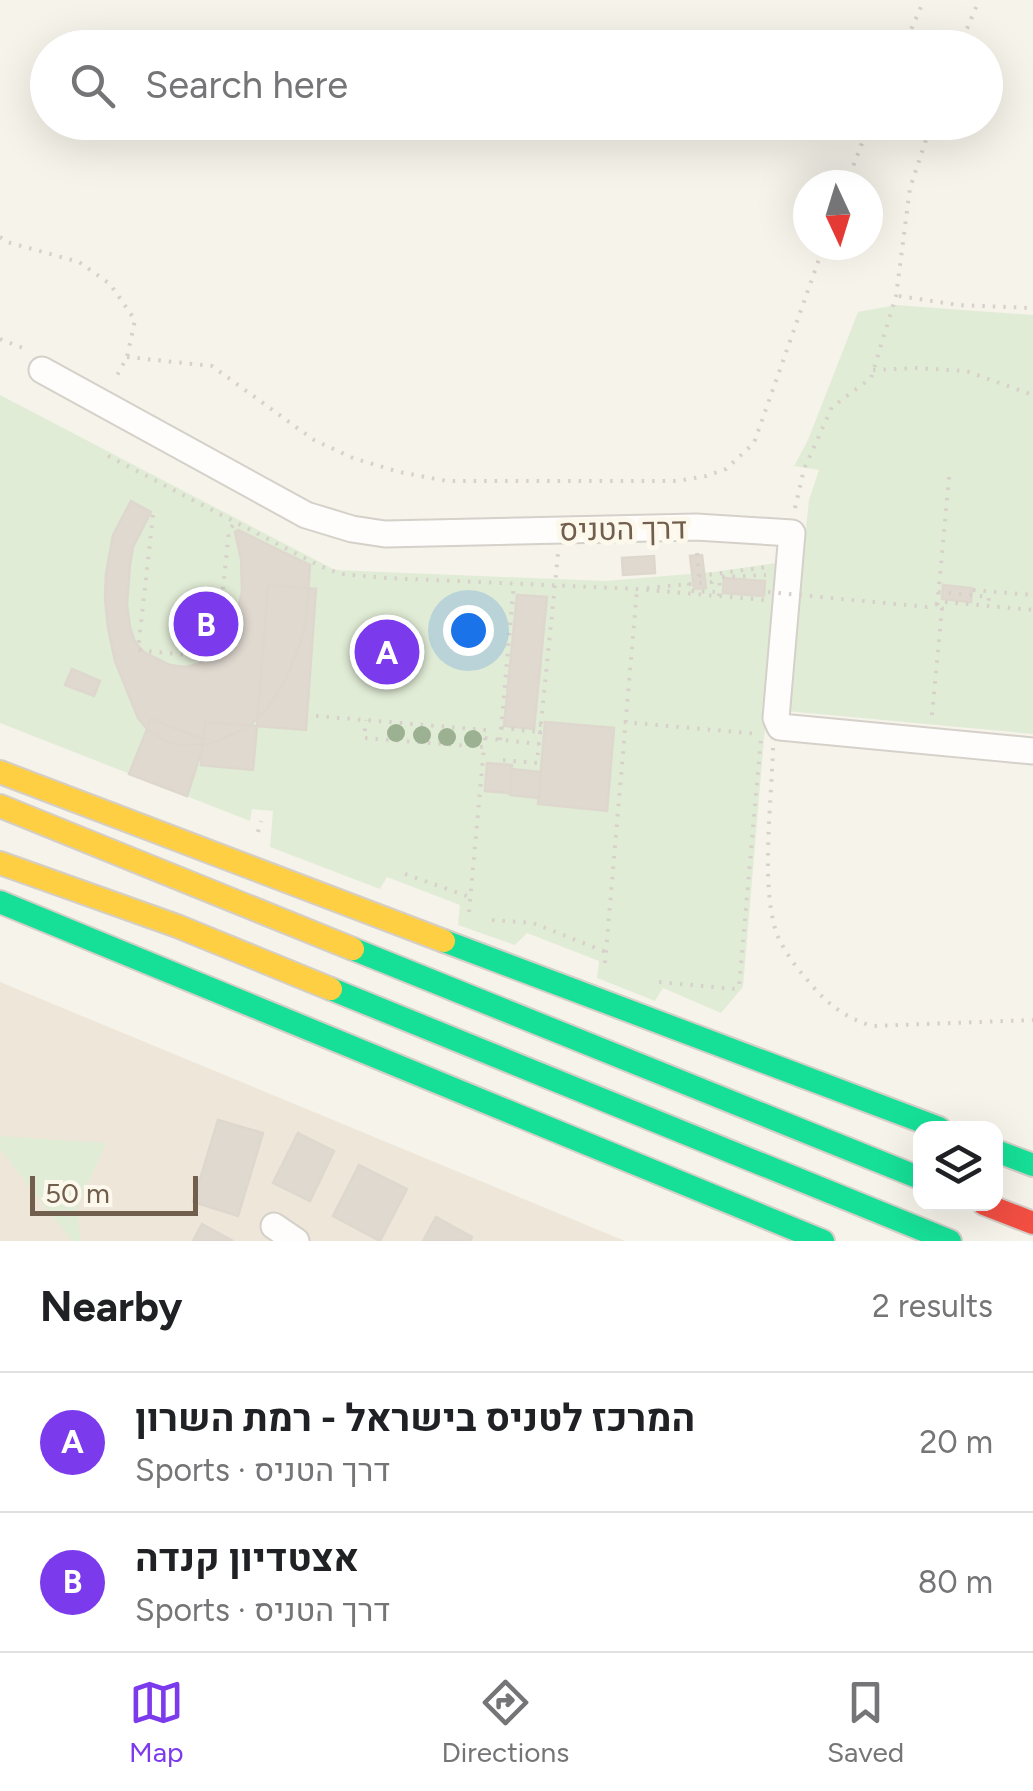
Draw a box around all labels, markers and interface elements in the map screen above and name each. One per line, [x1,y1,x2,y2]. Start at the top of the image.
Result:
search box [30,30,1003,140]
icon: search [65,58,120,113]
text: Search here [145,62,348,108]
north arrow [793,170,883,260]
street label: דרך הטניס [559,509,687,549]
pin: B [174,586,238,662]
your location [443,605,494,656]
pin: A [354,614,420,690]
map controls [913,1121,1003,1211]
button: layers [913,1121,1003,1211]
scale bar [30,1171,198,1216]
text: 50 m [45,1176,110,1210]
text: Nearby [40,1281,182,1332]
text: 2 results [872,1287,993,1325]
text: המרכז לטניס בישראל - רמת השרון [135,1395,695,1441]
text: A [61,1423,84,1461]
text: 20 m [919,1423,993,1461]
text: Sports · דרך הטניס [135,1451,390,1489]
text: אצטדיון קנדה [135,1535,359,1581]
text: B [63,1563,82,1601]
text: 80 m [918,1563,993,1601]
text: Sports · דרך הטניס [135,1591,390,1629]
tab: Map [129,1675,184,1769]
tab: Directions [442,1675,569,1769]
tab: Saved [827,1675,904,1769]

